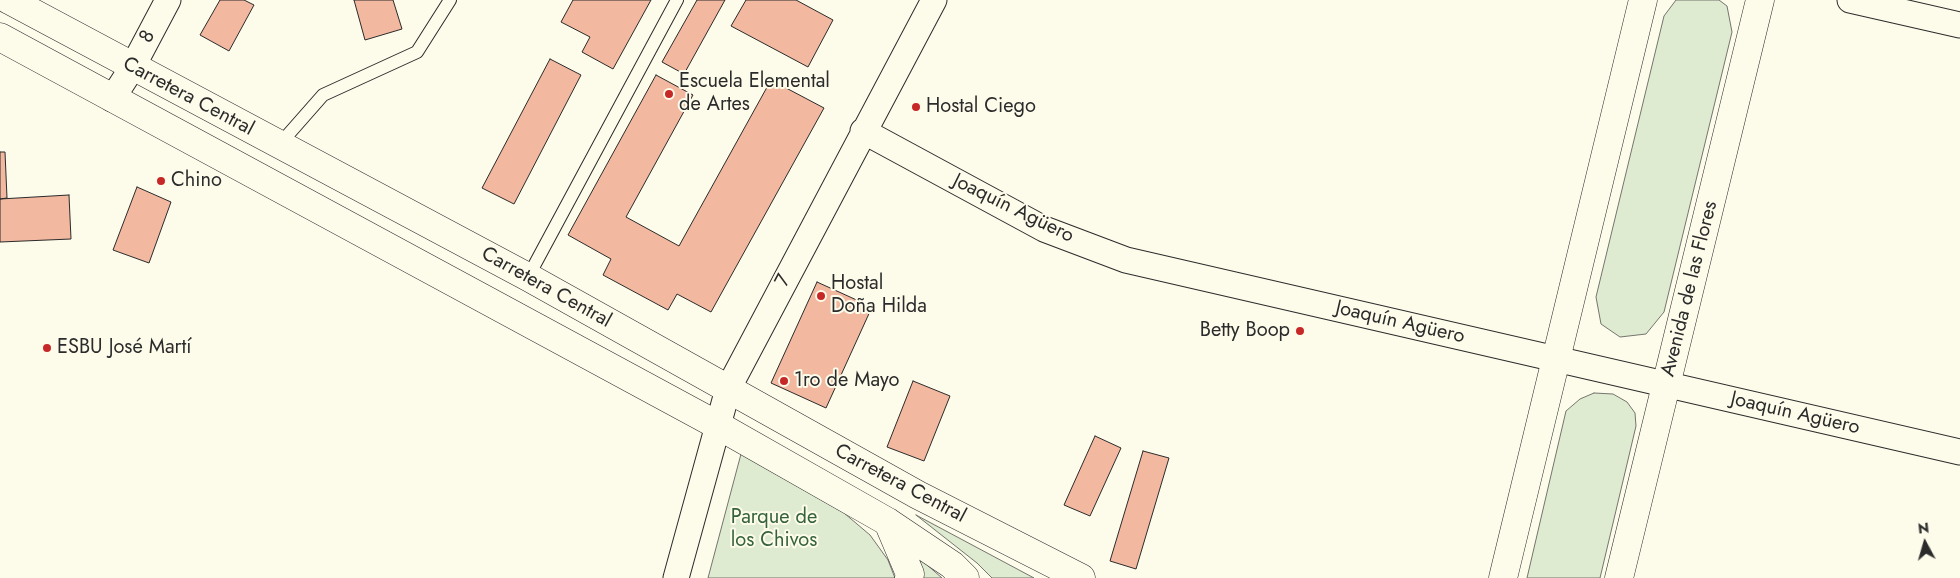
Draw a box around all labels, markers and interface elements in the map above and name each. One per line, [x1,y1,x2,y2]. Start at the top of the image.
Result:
street label: 8 [135,27,161,47]
street label: Carretera Central [118,52,258,142]
place label: Escuela Elemental de Artes [679,70,830,117]
marker: Escuela Elemental de Artes [663,88,675,100]
place label: Hostal Ciego [926,95,1036,119]
marker: Hostal Ciego [910,101,922,113]
place label: Chino [171,169,222,193]
street label: Joaquín Agüero [949,169,1077,249]
marker: Chino [155,175,167,187]
street label: Avenida de las Flores [1657,199,1723,379]
street label: Carretera Central [477,242,615,334]
street label: 7 [771,271,797,291]
place label: Hostal Doña Hilda [831,272,927,319]
marker: Hostal Doña Hilda [815,290,827,302]
street label: Joaquín Agüero [1333,296,1467,350]
place label: Betty Boop [1200,319,1290,343]
marker: Betty Boop [1294,325,1306,337]
place label: ESBU José Martí [57,336,191,360]
marker: ESBU José Martí [41,342,53,354]
place label: 1ro de Mayo [794,369,899,393]
marker: 1ro de Mayo [778,375,790,387]
street label: Joaquín Agüero [1728,387,1862,441]
street label: Carretera Central [830,439,970,529]
park label: Parque de los Chivos [731,506,817,553]
north arrow [1900,518,1950,568]
text: N [1917,518,1930,539]

